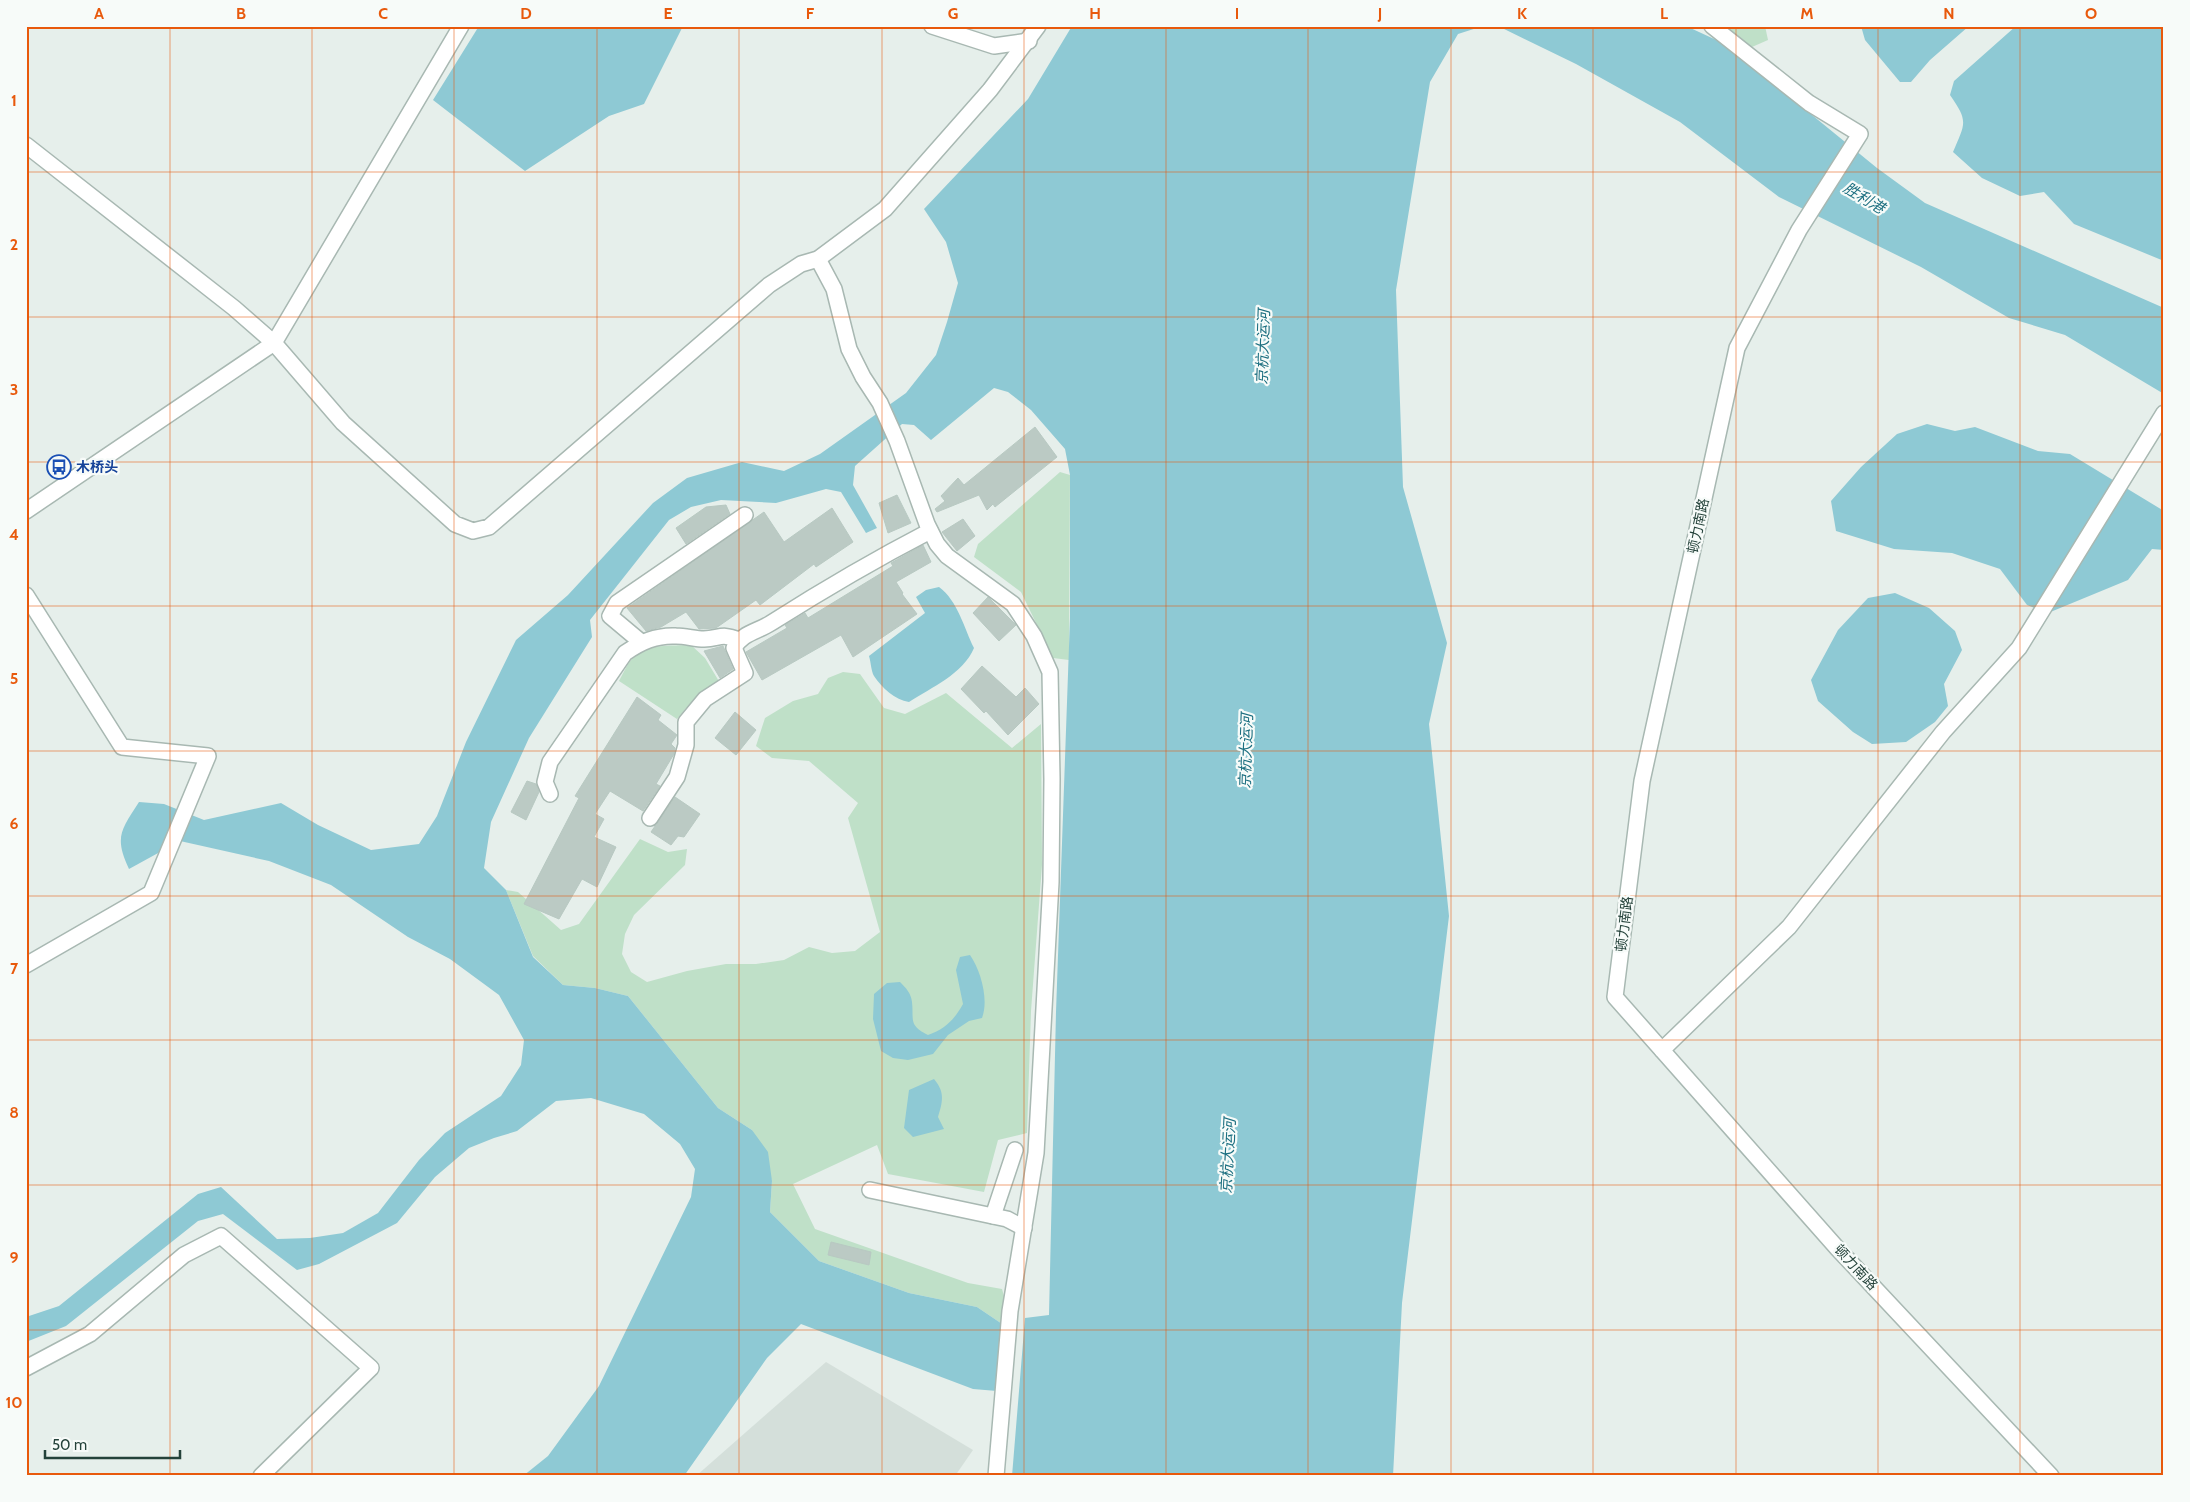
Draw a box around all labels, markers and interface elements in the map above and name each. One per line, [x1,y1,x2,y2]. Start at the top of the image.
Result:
text: A [94,4,104,23]
text: B [236,4,246,23]
text: C [378,4,388,23]
text: D [520,4,532,23]
text: E [663,4,673,23]
text: F [806,4,815,23]
text: G [948,4,958,23]
text: H [1089,4,1101,23]
text: I [1235,4,1239,23]
text: J [1377,4,1382,23]
text: K [1517,4,1527,23]
text: L [1660,4,1668,23]
text: M [1800,4,1814,23]
text: N [1943,4,1955,23]
text: O [2085,4,2097,23]
text: 1 [11,91,17,110]
water label: 胜利港 [1840,179,1890,218]
text: 2 [10,235,18,254]
water label: 京杭大运河 [1253,306,1273,385]
text: 3 [10,380,18,399]
bus stop icon: 木桥头 [46,454,72,480]
place label: 木桥头 [76,458,118,476]
street label: 顿力南路 [1683,497,1713,555]
text: 4 [9,525,19,544]
text: 5 [10,669,18,688]
water label: 京杭大运河 [1236,710,1256,789]
text: 6 [10,814,19,833]
street label: 顿力南路 [1612,895,1636,953]
text: 7 [10,959,19,978]
text: 8 [9,1103,19,1122]
water label: 京杭大运河 [1217,1115,1239,1194]
street label: 顿力南路 [1830,1240,1882,1294]
text: 9 [10,1248,19,1267]
text: 10 [5,1393,23,1412]
scale bar [45,1427,180,1459]
text: 50 m [52,1436,87,1454]

